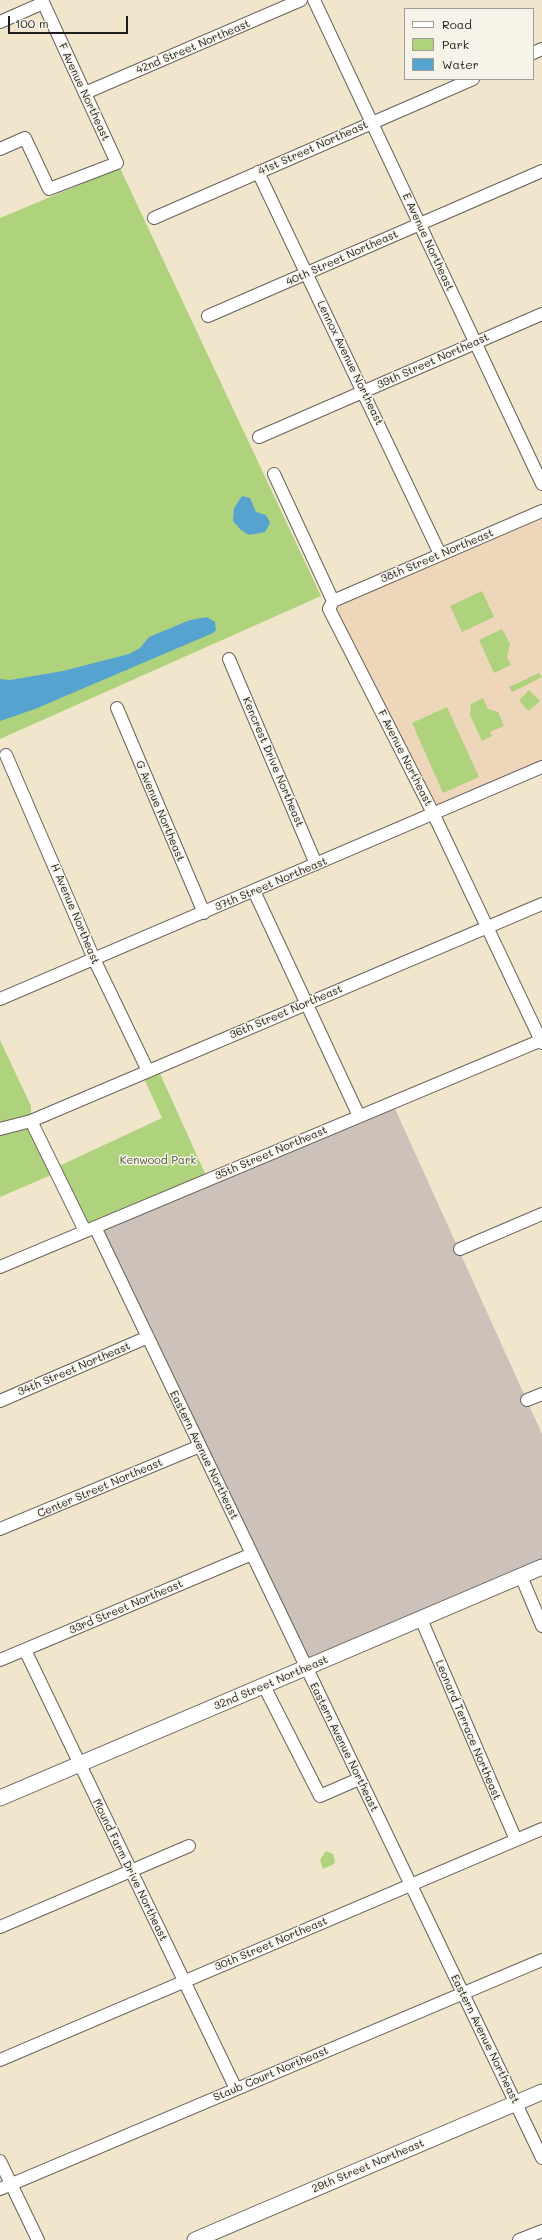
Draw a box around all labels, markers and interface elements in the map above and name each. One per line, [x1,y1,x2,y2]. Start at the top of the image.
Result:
scale bar [10,8,130,34]
legend [404,8,534,80]
text: 100 m [15,15,49,31]
text: Road [442,16,472,32]
street label: 42nd Street Northeast [134,17,252,77]
text: Park [442,36,469,52]
street label: F Avenue Northeast [56,41,112,143]
text: Water [442,56,479,72]
street label: 41st Street Northeast [256,118,370,178]
street label: E Avenue Northeast [400,191,456,293]
street label: 40th Street Northeast [284,227,400,289]
street label: Lennox Avenue Northeast [314,299,386,427]
street label: 39th Street Northeast [375,330,491,392]
street label: 38th Street Northeast [379,526,495,586]
street label: Kencrest Drive Northeast [240,695,306,829]
street label: F Avenue Northeast [375,708,435,808]
street label: G Avenue Northeast [133,759,187,863]
street label: 37th Street Northeast [213,854,329,914]
street label: H Avenue Northeast [48,862,102,966]
street label: 36th Street Northeast [228,982,344,1042]
street label: 35th Street Northeast [213,1123,329,1183]
park label: Kenwood Park [120,1154,196,1168]
street label: 34th Street Northeast [16,1339,132,1399]
street label: Eastern Avenue Northeast [167,1388,241,1522]
street label: Center Street Northeast [35,1456,165,1520]
street label: 33rd Street Northeast [67,1577,185,1637]
street label: 32nd Street Northeast [212,1653,330,1713]
street label: Leonard Terrace Northeast [432,1658,504,1802]
street label: Eastern Avenue Northeast [307,1680,381,1814]
street label: Mound Farm Drive Northeast [90,1797,170,1943]
street label: 30th Street Northeast [213,1914,329,1974]
street label: Eastern Avenue Northeast [448,1972,522,2106]
street label: Staub Court Northeast [211,2044,331,2104]
street label: 29th Street Northeast [310,2136,426,2196]

